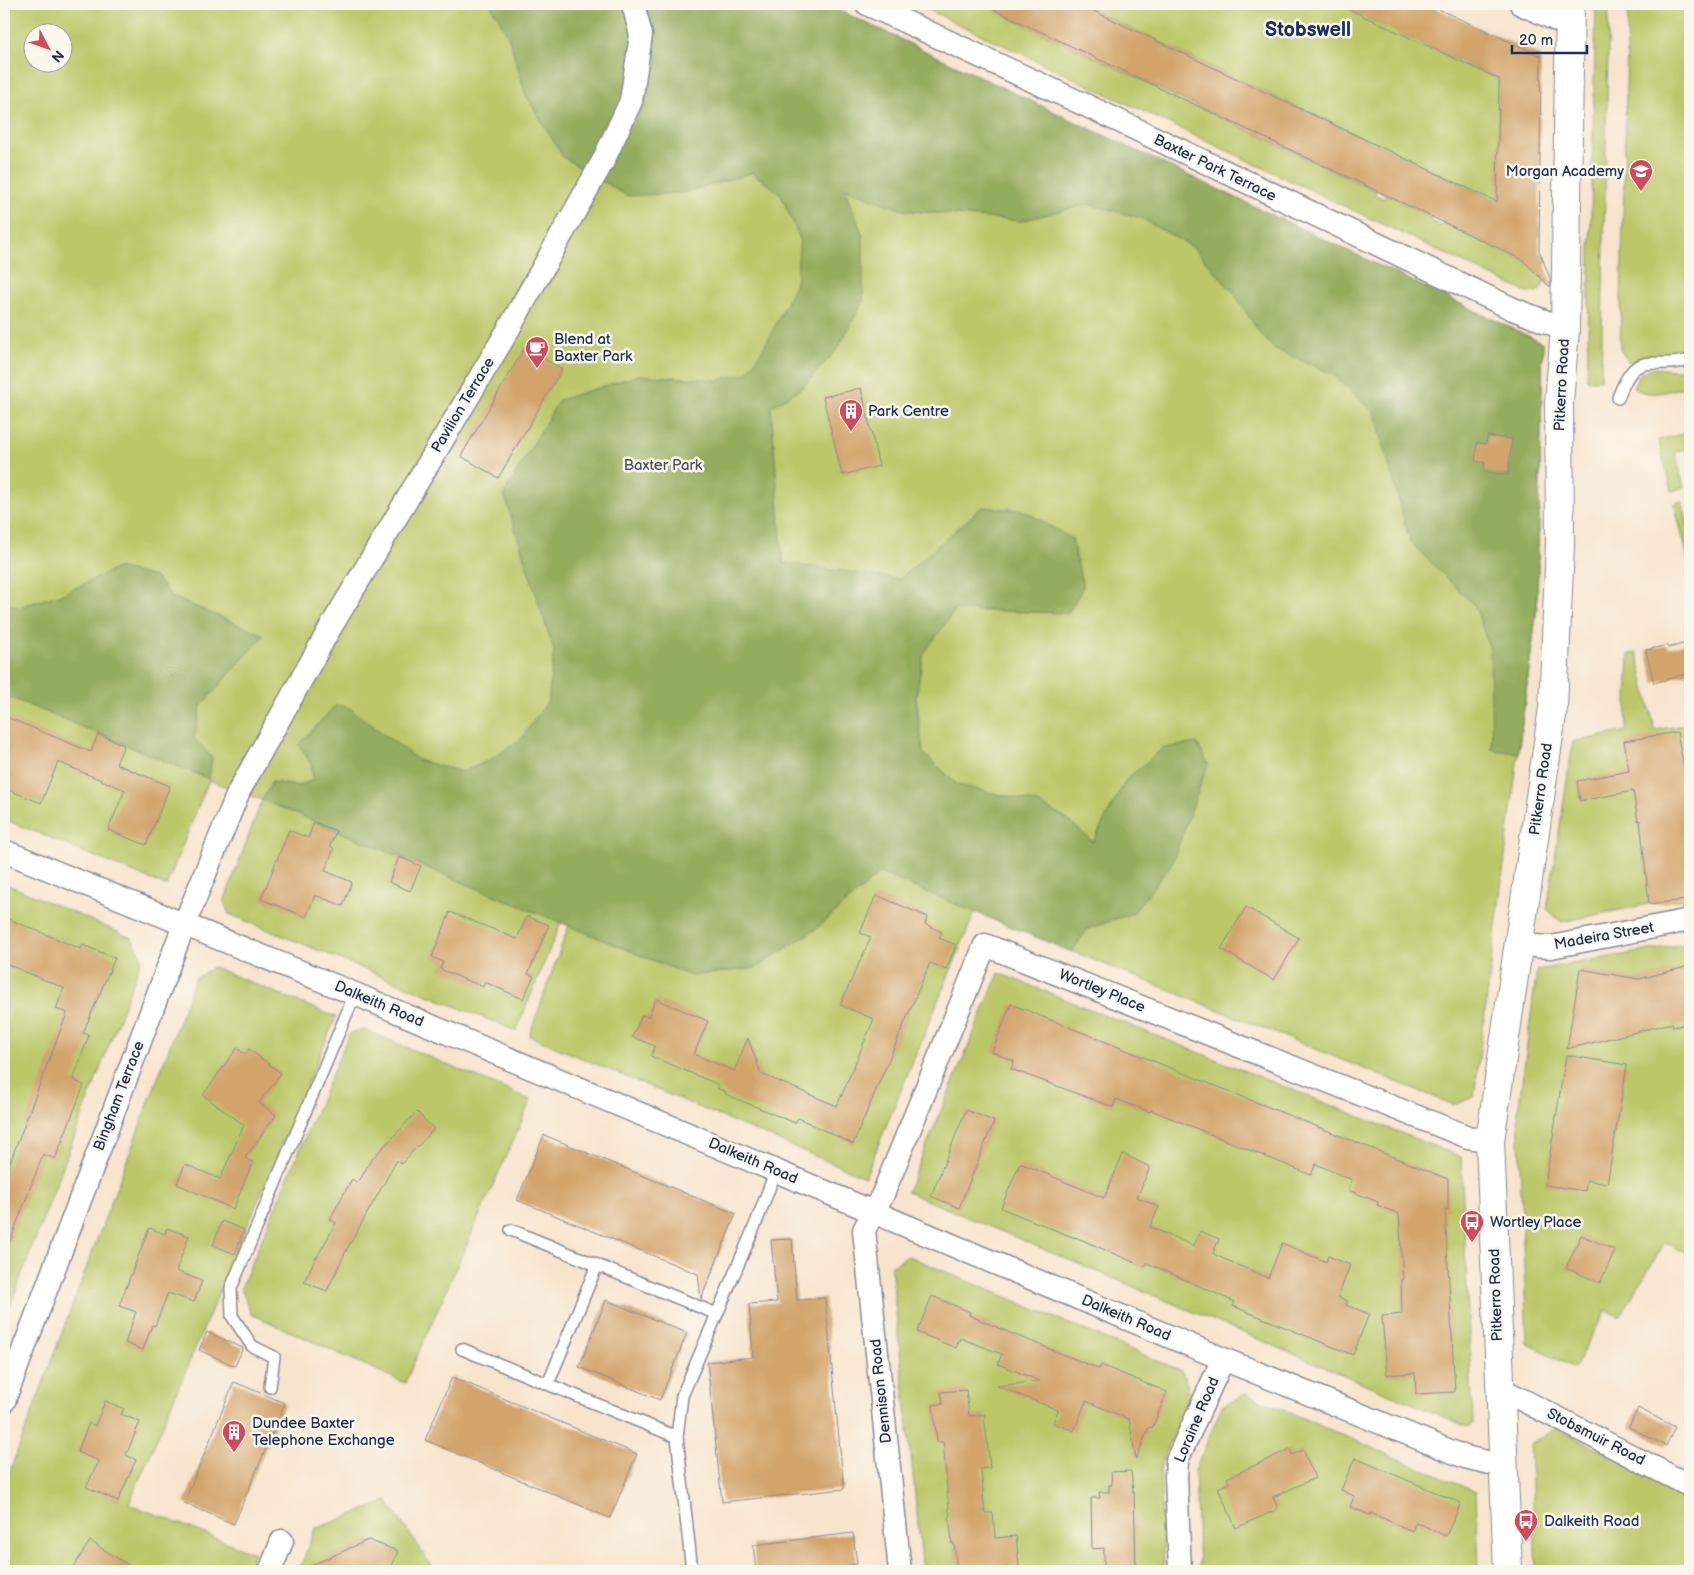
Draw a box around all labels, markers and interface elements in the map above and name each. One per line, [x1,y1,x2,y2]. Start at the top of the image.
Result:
district label: Stobswell [1265,18,1351,42]
north arrow [22,22,72,72]
scale bar [1512,22,1586,54]
text: 20 m [1519,31,1553,50]
text: N [48,47,67,66]
street label: Baxter Park Terrace [1151,130,1280,206]
school or university icon: Morgan Academy [1628,158,1654,192]
place label: Morgan Academy [1506,162,1624,181]
place label: Blend at Baxter Park [554,330,633,366]
cafe icon: Blend at Baxter Park [524,335,550,369]
street label: Pitkerro Road [1550,338,1574,432]
street label: Pavilion Terrace [427,354,499,456]
building icon: Park Centre [838,398,864,432]
place label: Park Centre [868,402,949,421]
park label: Baxter Park [624,456,703,475]
street label: Pitkerro Road [1525,742,1557,836]
street label: Madeira Street [1553,918,1656,954]
street label: Wortley Place [1056,965,1148,1017]
street label: Dalkeith Road [331,977,427,1031]
street label: Bingham Terrace [89,1038,149,1154]
street label: Dalkeith Road [705,1134,801,1188]
bus stop icon: Wortley Place [1459,1209,1485,1243]
place label: Wortley Place [1490,1213,1582,1232]
street label: Pitkerro Road [1485,1248,1507,1342]
street label: Dalkeith Road [1078,1291,1174,1345]
street label: Dennison Road [866,1338,896,1444]
street label: Loraine Road [1170,1374,1224,1466]
street label: Stobsmuir Road [1544,1404,1648,1470]
place label: Dundee Baxter Telephone Exchange [252,1414,395,1450]
building icon: Dundee Baxter Telephone Exchange [221,1419,247,1453]
bus stop icon: Dalkeith Road [1513,1508,1539,1542]
place label: Dalkeith Road [1544,1512,1639,1531]

